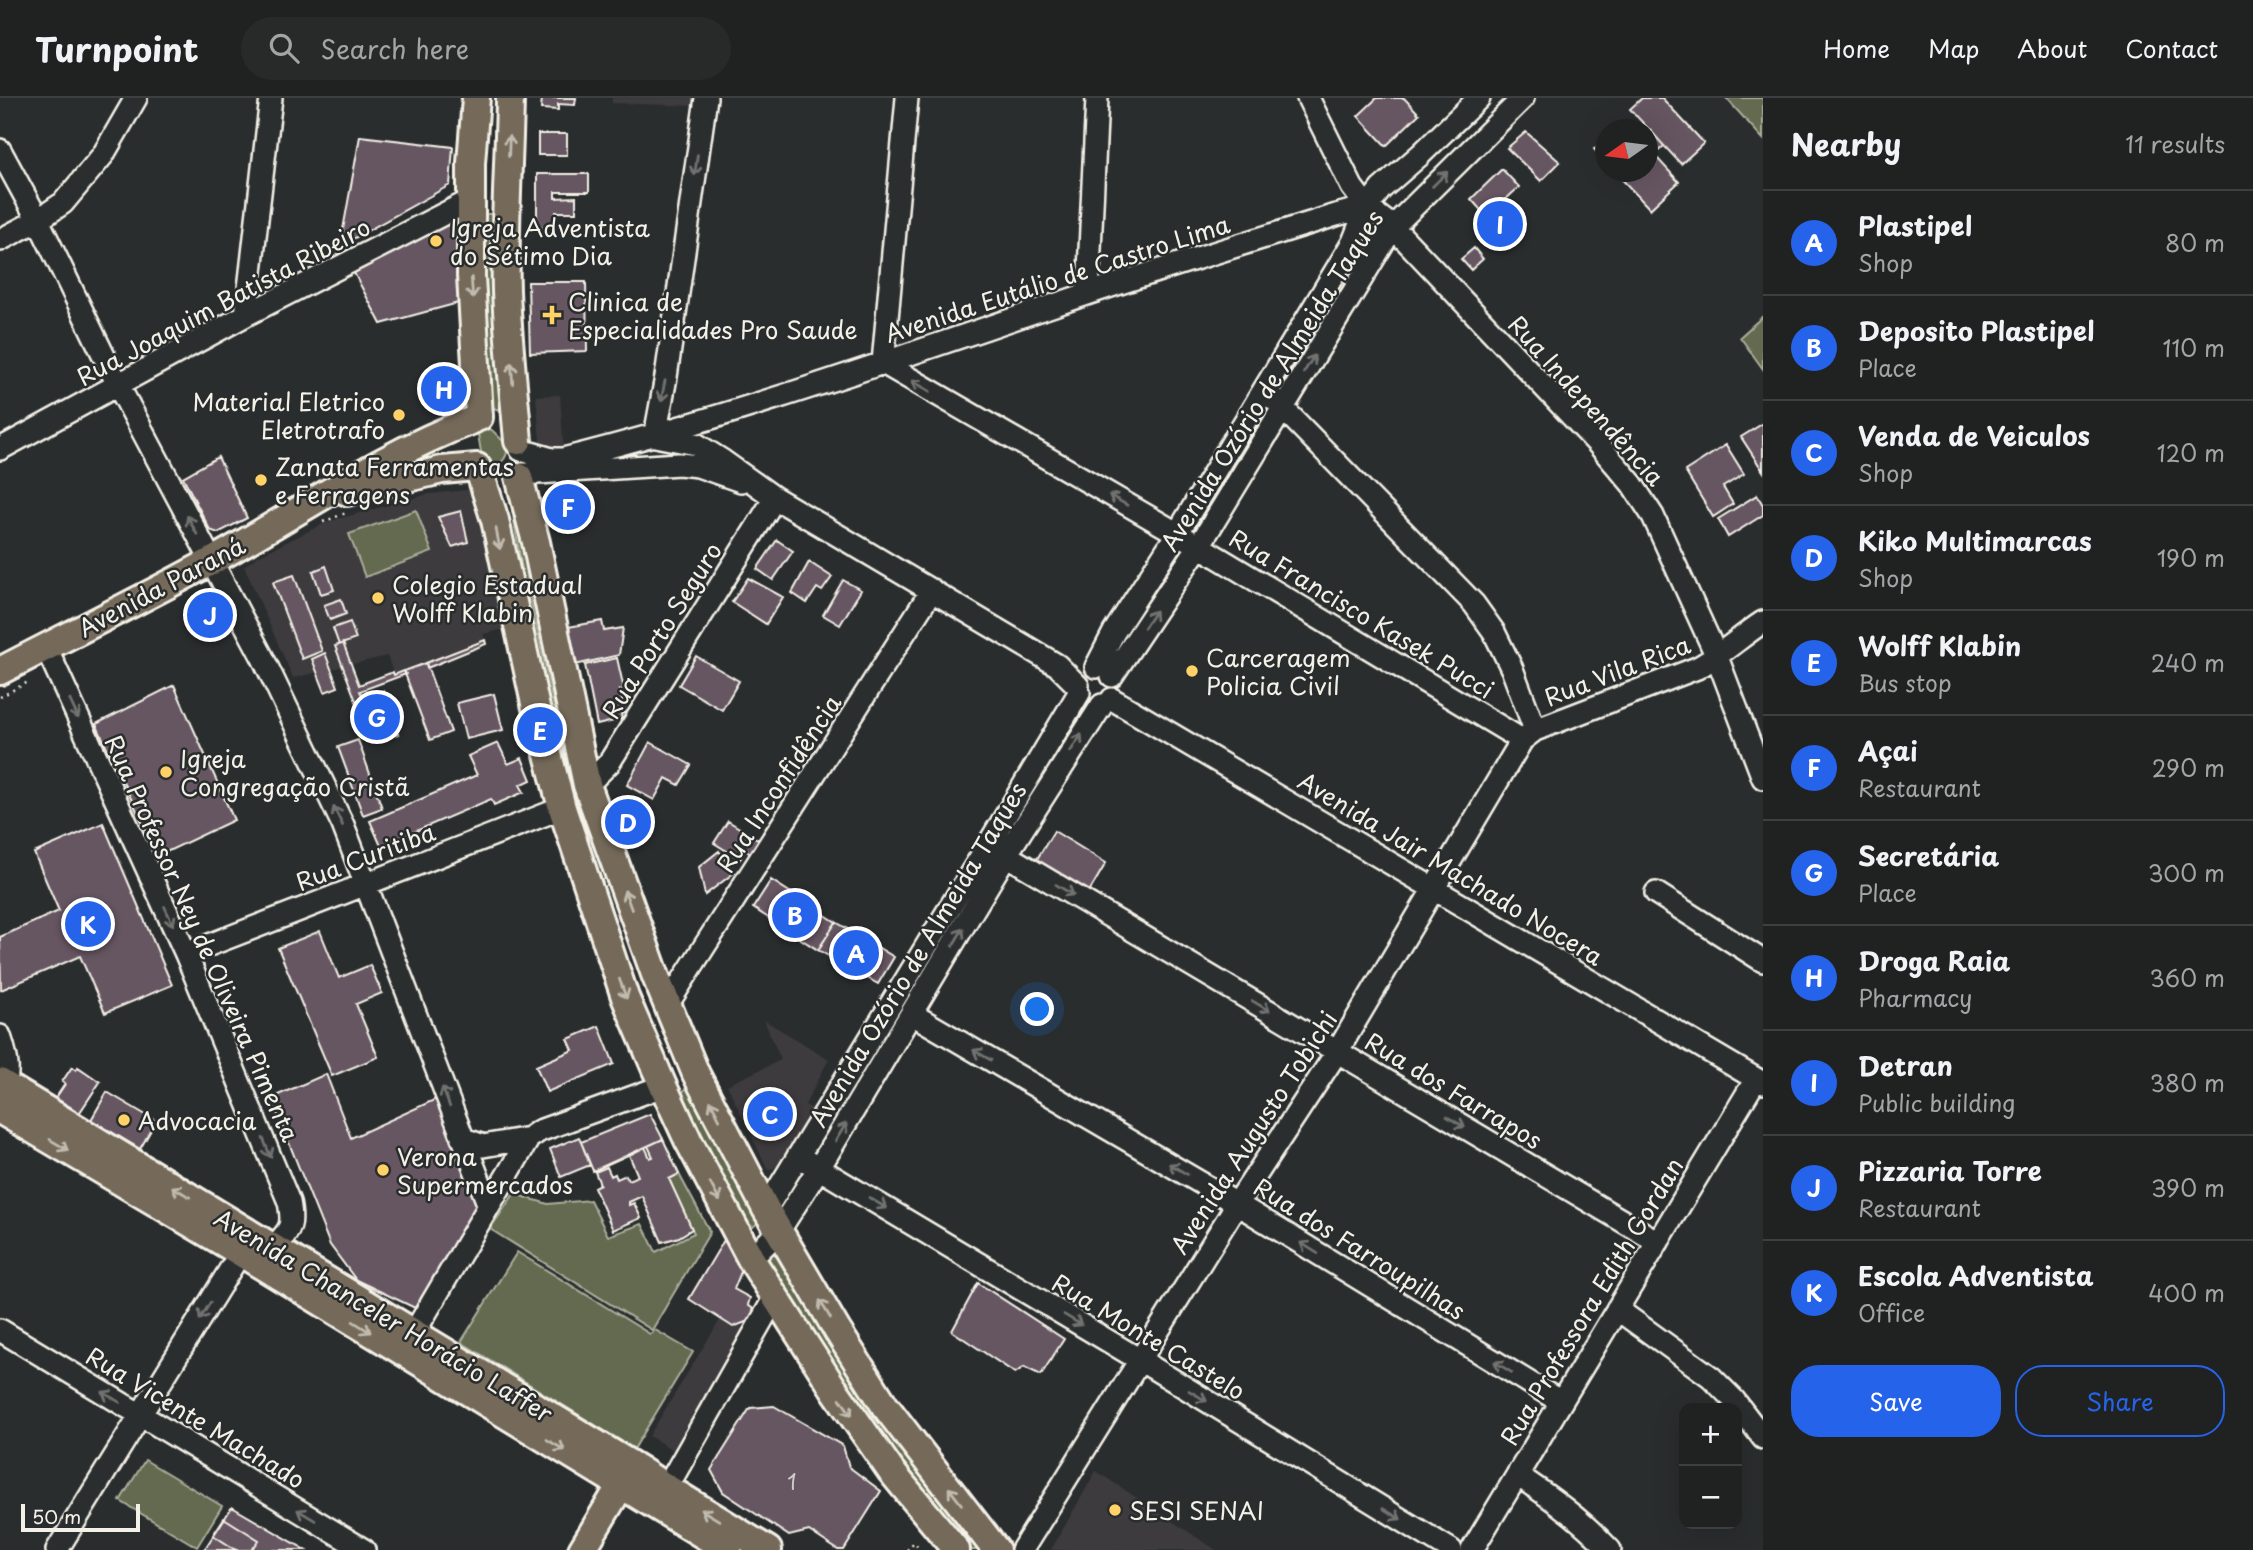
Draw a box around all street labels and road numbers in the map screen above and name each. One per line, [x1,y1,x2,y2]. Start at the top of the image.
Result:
street label: Avenida Ozório de Almeida Taques [1151,202,1391,558]
street label: Avenida Eutálio de Castro Lima [880,205,1234,351]
street label: Rua Joaquim Batista Ribeiro [70,208,376,394]
street label: Rua Independência [1501,307,1674,493]
street label: Rua Francisco Kasek Pucci [1223,520,1501,706]
street label: Avenida Paraná [71,527,251,645]
street label: Rua Porto Seguro [592,535,730,725]
street label: Rua Vila Rica [1539,626,1695,714]
street label: Rua Inconfidência [707,687,849,879]
street label: Rua Professor Ney de Oliveira Pimenta [97,729,309,1147]
street label: Avenida Jair Machado Nocera [1292,762,1611,974]
street label: Avenida Ozório de Almeida Taques [802,776,1032,1132]
street label: Rua Curitiba [290,813,440,899]
street label: Avenida Augusto Tobichi [1161,1003,1345,1261]
street label: Rua dos Farrapos [1359,1023,1549,1157]
street label: Rua Professora Edith Gordan [1491,1150,1691,1452]
street label: Rua dos Farroupilhas [1247,1168,1473,1328]
street label: Avenida Chanceler Horácio Laffer [208,1199,561,1431]
street label: Rua Monte Castelo [1046,1264,1252,1408]
street label: Rua Vicente Machado [80,1337,312,1497]

